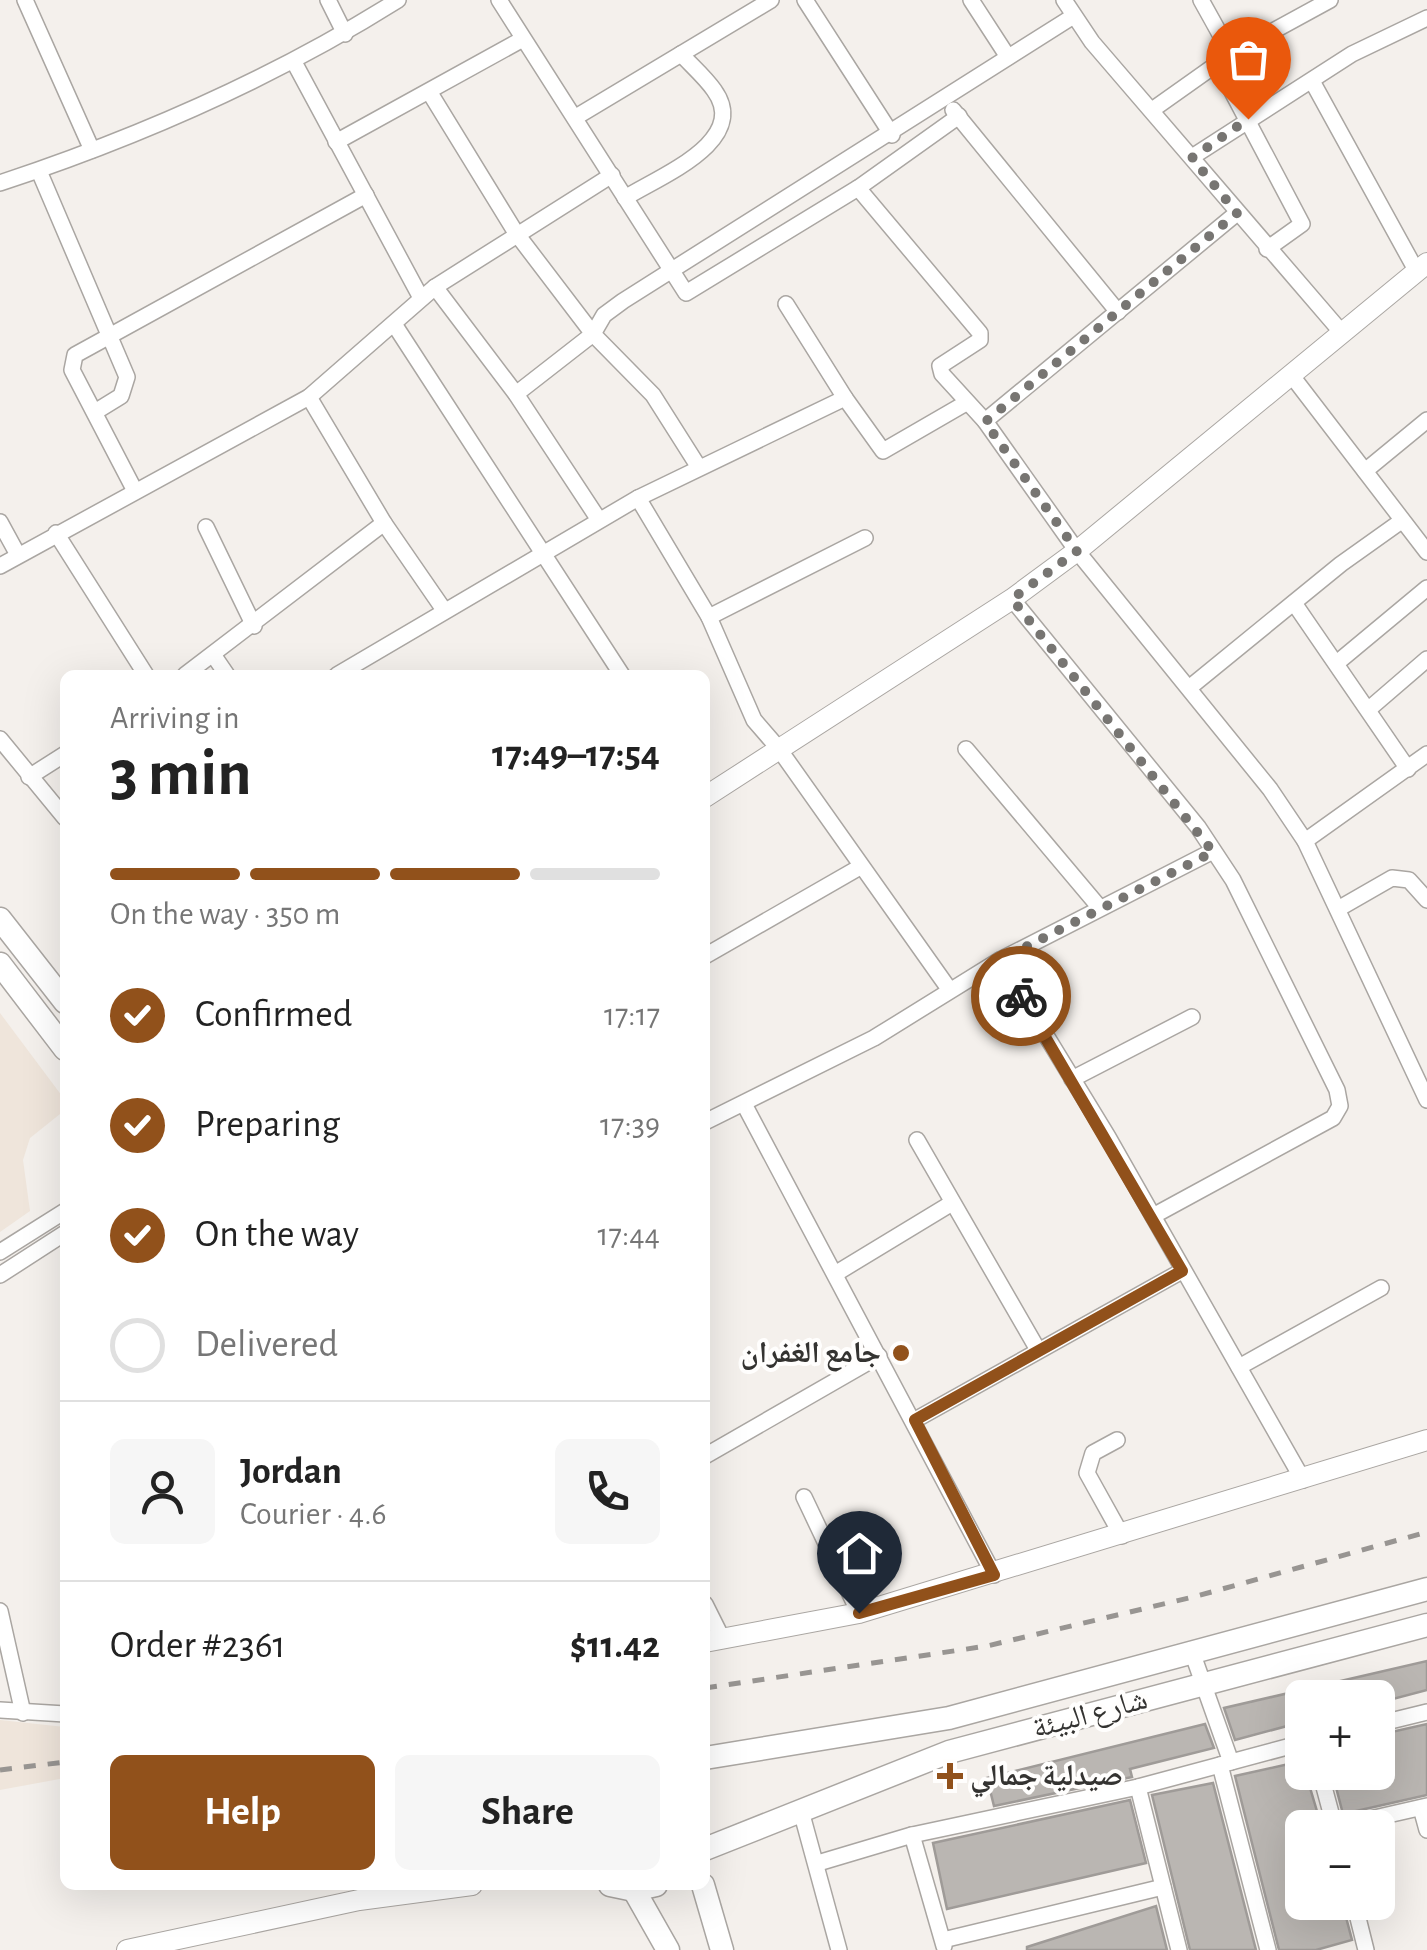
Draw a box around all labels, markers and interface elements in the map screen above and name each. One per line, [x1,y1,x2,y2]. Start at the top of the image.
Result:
pin [1206,17,1291,120]
icon: bag [1221,32,1276,87]
text: Arriving in [110,702,239,734]
text: 17:49–17:54 [492,736,660,774]
text: 3 min [110,742,252,807]
text: On the way · 350 m [110,898,340,930]
courier [971,946,1071,1046]
icon: bike [994,969,1049,1024]
icon: check [110,988,165,1043]
text: Confirmed [195,996,352,1034]
text: 17:17 [604,999,660,1031]
icon: check [110,1098,165,1153]
text: Preparing [195,1106,340,1144]
text: 17:39 [600,1109,660,1141]
icon: check [110,1208,165,1263]
text: On the way [195,1216,359,1254]
text: 17:44 [598,1219,660,1251]
text: Delivered [195,1326,338,1364]
place label: جامع الغفران [741,1338,881,1372]
marker: جامع الغفران [890,1342,912,1364]
button: person [110,1439,215,1544]
button: phone [555,1439,660,1544]
text: Jordan [240,1453,342,1491]
text: Courier · 4.6 [240,1498,387,1530]
pin [817,1511,902,1614]
icon: home [832,1526,887,1581]
text: Order #2361 [110,1627,286,1665]
text: $11.42 [570,1627,660,1665]
map controls [1285,1680,1395,1920]
button: + [1285,1680,1395,1790]
street label: شارع البيئة [1029,1684,1151,1747]
button: Help [110,1755,375,1870]
button: Share [395,1755,660,1870]
place label: صيدلية جمالي [970,1761,1123,1798]
marker: صيدلية جمالي [939,1765,961,1787]
button: − [1285,1810,1395,1920]

